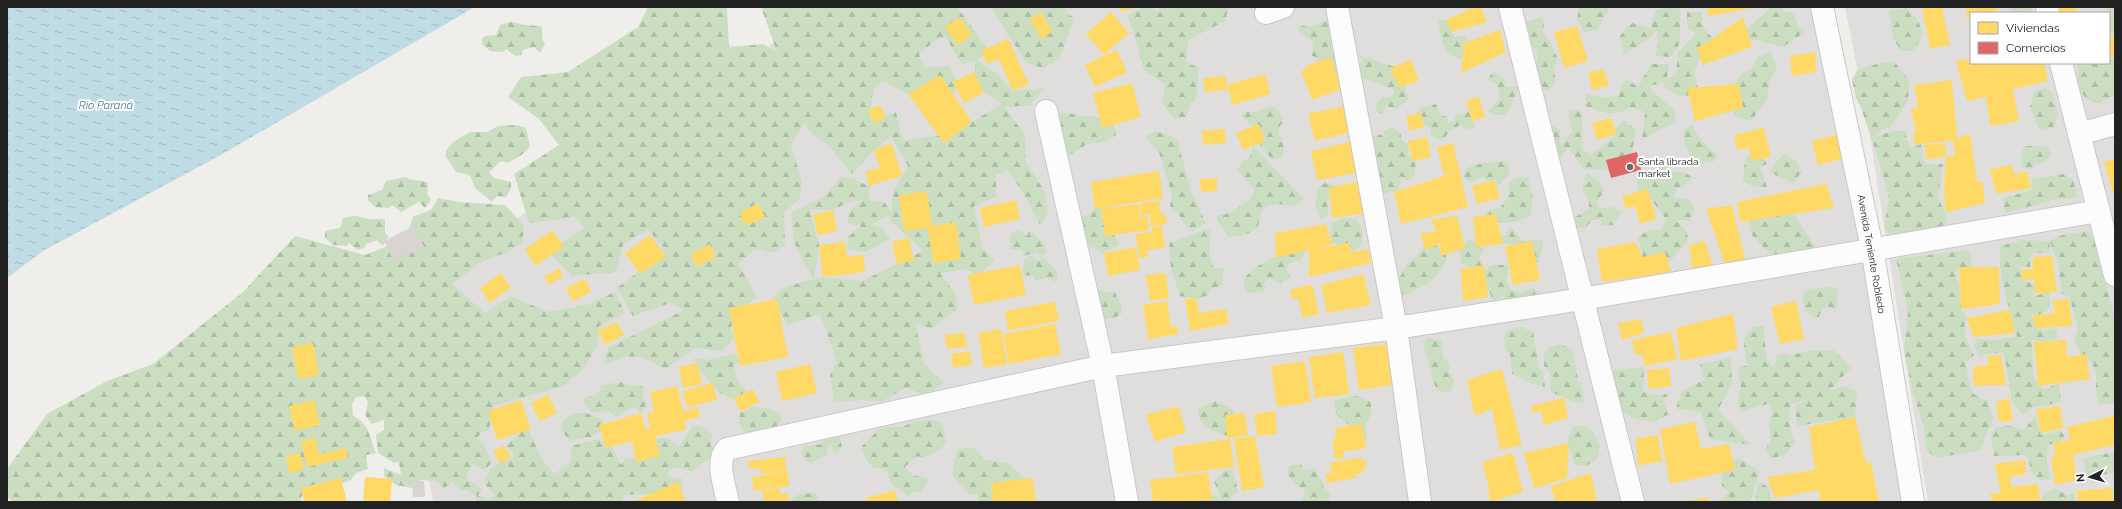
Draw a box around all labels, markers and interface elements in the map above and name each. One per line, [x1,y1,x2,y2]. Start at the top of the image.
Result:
legend [1970,12,2110,64]
text: Viviendas [2006,21,2060,35]
text: Comercios [2006,41,2066,55]
water label: Rio Paraná [79,99,134,112]
place label: Santa librada market [1638,156,1698,179]
marker: Santa librada market [1625,162,1635,172]
street label: Avenida Teniente Robledo [1856,194,1887,315]
north arrow [2070,457,2110,497]
text: N [2074,473,2087,483]

